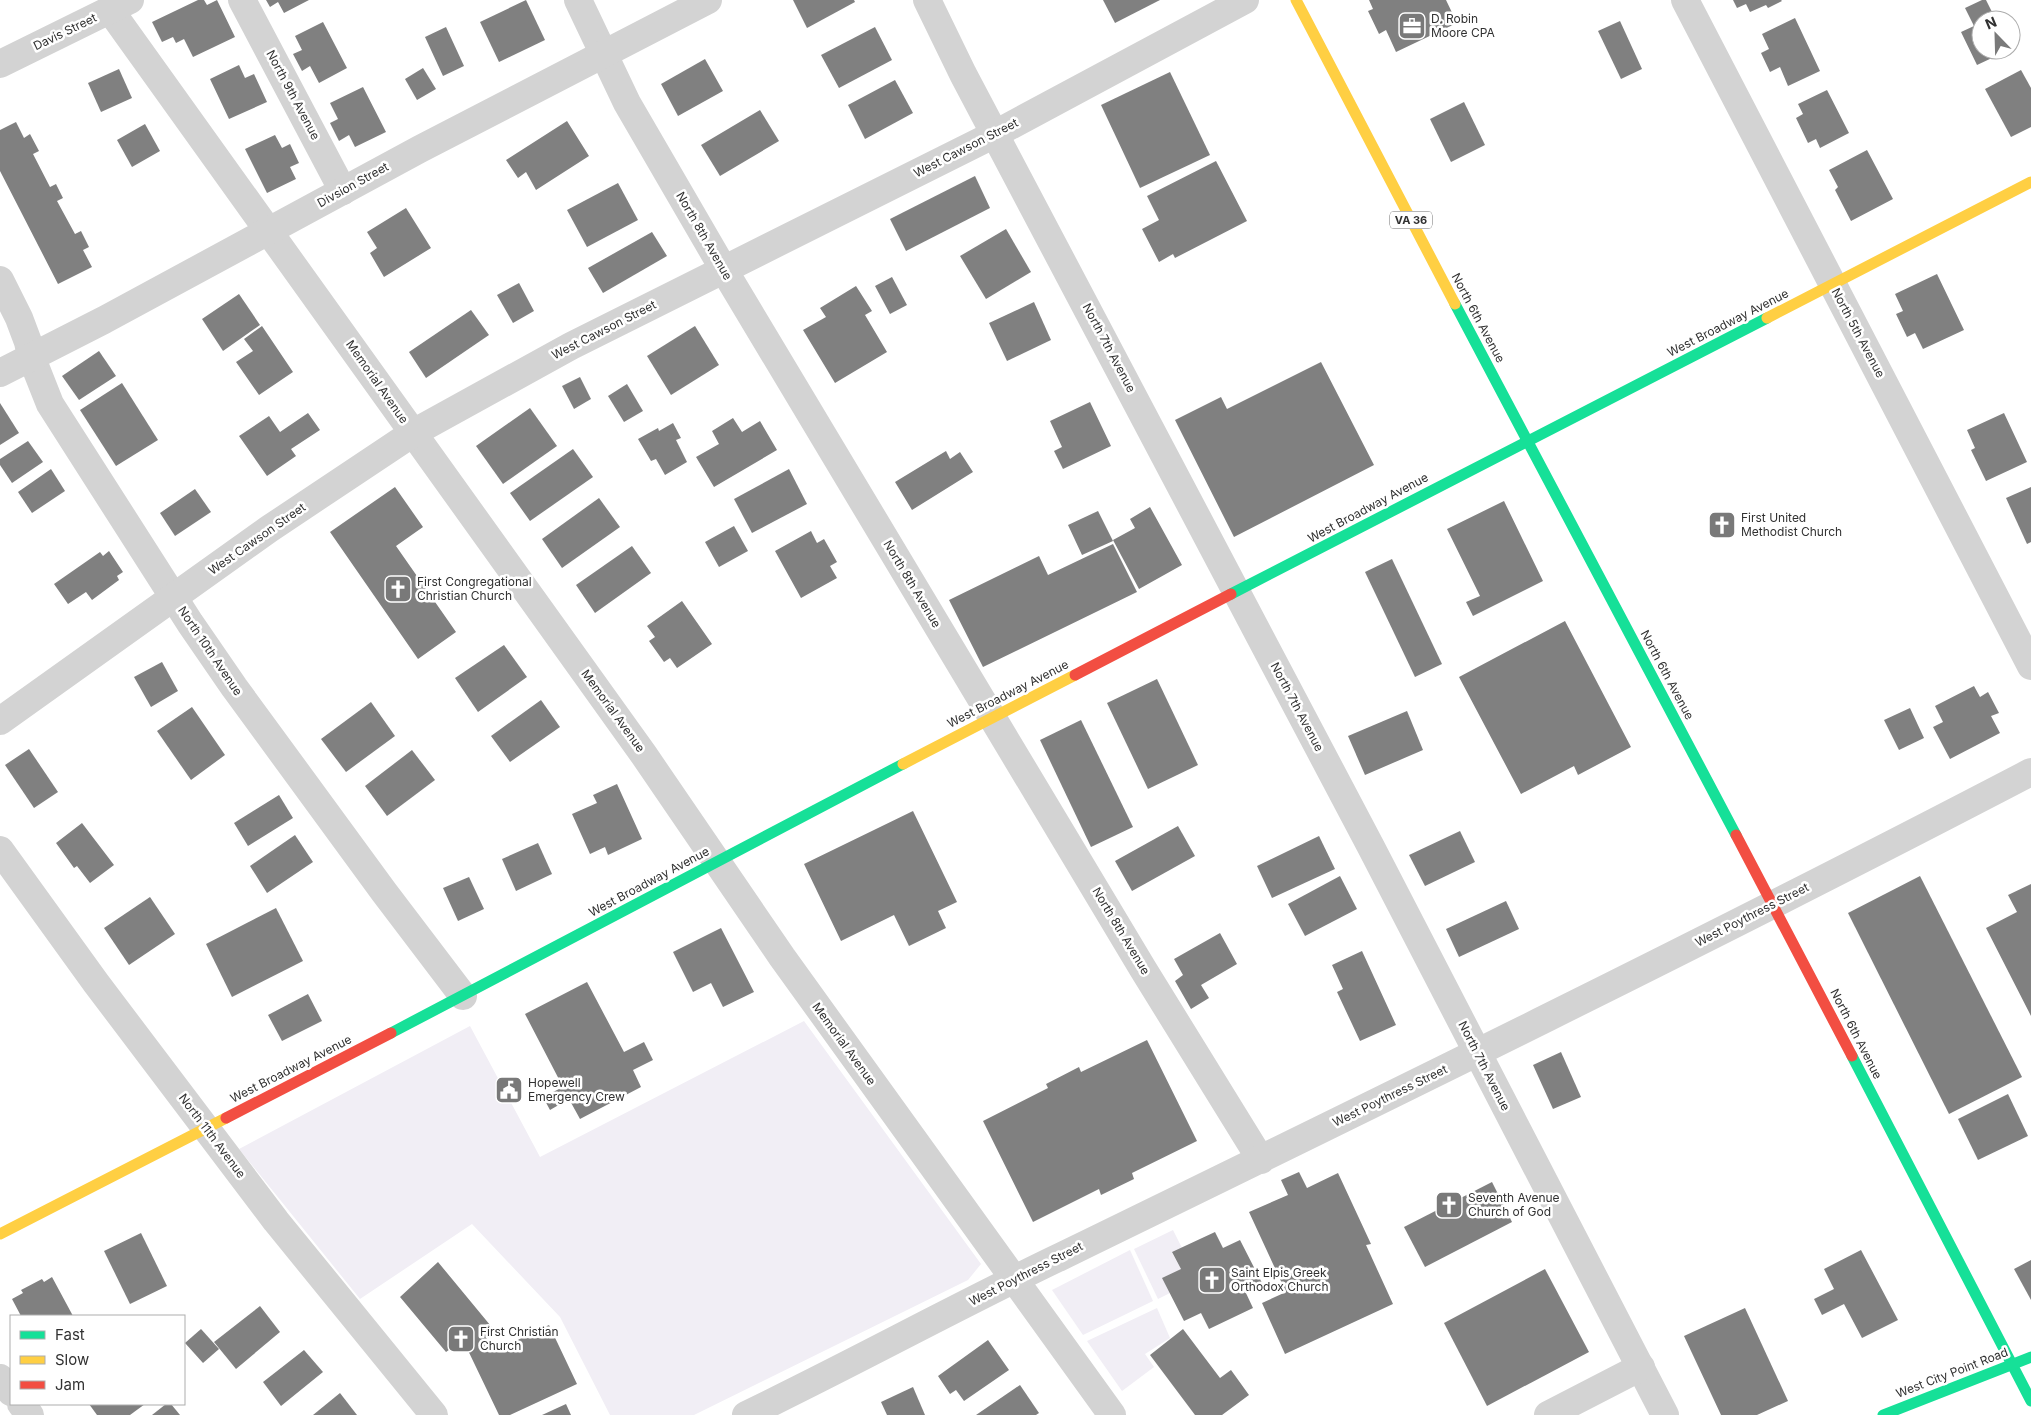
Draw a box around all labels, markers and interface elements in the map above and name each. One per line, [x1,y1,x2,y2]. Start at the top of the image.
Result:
street label: Davis Street [31,10,99,53]
north arrow [1971,10,2021,60]
office icon: D. Robin Moore CPA [1397,11,1427,41]
place label: D. Robin Moore CPA [1431,11,1495,40]
text: N [1982,13,1999,32]
street label: North 9th Avenue [263,47,323,142]
street label: West Cawson Street [911,115,1020,180]
street label: Divsion Street [315,159,391,210]
street label: North 8th Avenue [673,189,736,283]
road number: VA 36 [1390,212,1432,228]
street label: North 6th Avenue [1449,270,1508,365]
street label: West Broadway Avenue [1665,285,1791,360]
street label: North 5th Avenue [1829,285,1888,380]
street label: West Cawson Street [549,297,658,362]
street label: North 7th Avenue [1080,301,1139,395]
street label: Memorial Avenue [343,337,412,426]
street label: West Broadway Avenue [1305,469,1430,546]
street label: West Cawson Street [205,499,308,578]
church icon: First United Methodist Church [1707,510,1737,540]
place label: First United Methodist Church [1741,510,1842,539]
street label: North 8th Avenue [880,537,944,630]
church icon: First Congregational Christian Church [383,574,413,604]
place label: First Congregational Christian Church [417,574,532,603]
street label: North 10th Avenue [175,603,246,698]
street label: North 6th Avenue [1638,627,1697,722]
street label: West Broadway Avenue [945,656,1071,731]
street label: North 7th Avenue [1268,660,1327,754]
street label: Memorial Avenue [578,667,648,755]
street label: West Broadway Avenue [586,843,711,920]
street label: West Poythress Street [1692,879,1811,950]
street label: North 8th Avenue [1089,884,1153,977]
street label: North 6th Avenue [1827,986,1886,1081]
street label: Memorial Avenue [809,1000,879,1088]
street label: North 7th Avenue [1455,1018,1514,1113]
street label: West Broadway Avenue [228,1031,354,1106]
street label: West Poythress Street [1330,1061,1450,1130]
public building icon: Hopewell Emergency Crew [494,1075,524,1105]
place label: Hopewell Emergency Crew [528,1075,625,1104]
street label: North 11th Avenue [176,1091,249,1181]
church icon: Seventh Avenue Church of God [1434,1190,1464,1220]
place label: Seventh Avenue Church of God [1468,1190,1560,1219]
street label: West Poythress Street [966,1238,1085,1309]
church icon: Saint Elpis Greek Orthodox Church [1197,1265,1227,1295]
place label: Saint Elpis Greek Orthodox Church [1231,1265,1329,1294]
legend [10,1315,185,1405]
church icon: First Christian Church [446,1324,476,1354]
place label: First Christian Church [480,1324,559,1353]
text: Fast [55,1325,85,1344]
street label: West City Point Road [1894,1344,2010,1401]
text: Slow [55,1350,89,1369]
text: Jam [55,1375,85,1394]

